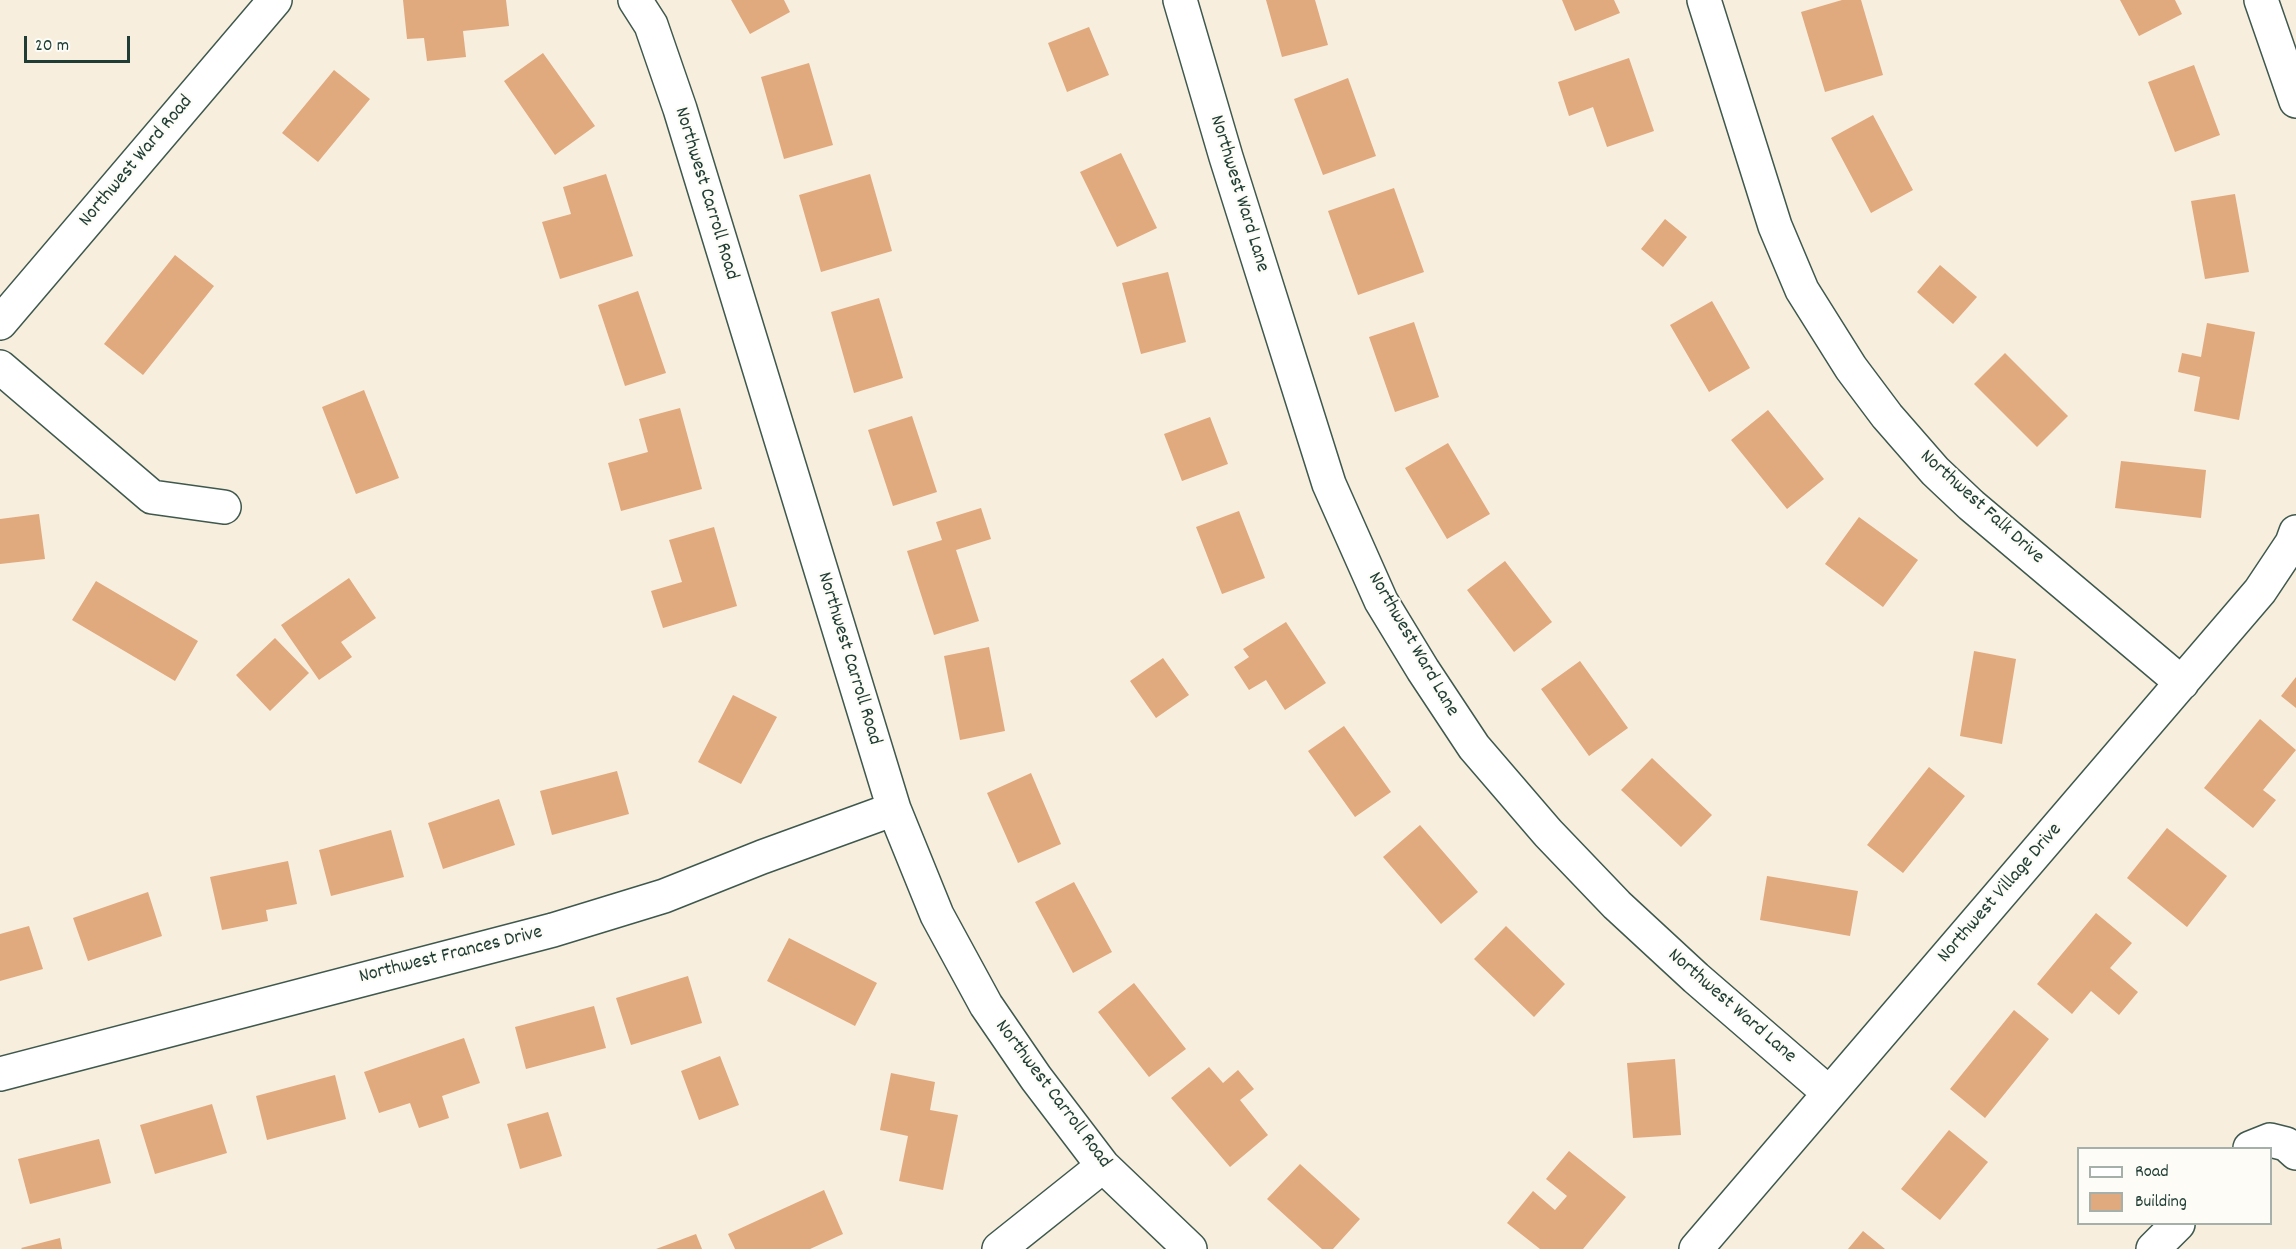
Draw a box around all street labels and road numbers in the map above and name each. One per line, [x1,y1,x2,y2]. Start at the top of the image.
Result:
street label: Northwest Ward Road [75,91,199,233]
street label: Northwest Carroll Road [667,105,743,283]
street label: Northwest Ward Lane [1203,113,1273,275]
street label: Northwest Falk Drive [1914,446,2048,570]
street label: Northwest Ward Lane [1361,569,1463,721]
street label: Northwest Carroll Road [810,570,886,748]
street label: Northwest Village Drive [1934,819,2068,969]
street label: Northwest Frances Drive [357,922,545,990]
street label: Northwest Ward Lane [1662,945,1800,1069]
street label: Northwest Carroll Road [988,1016,1116,1174]

